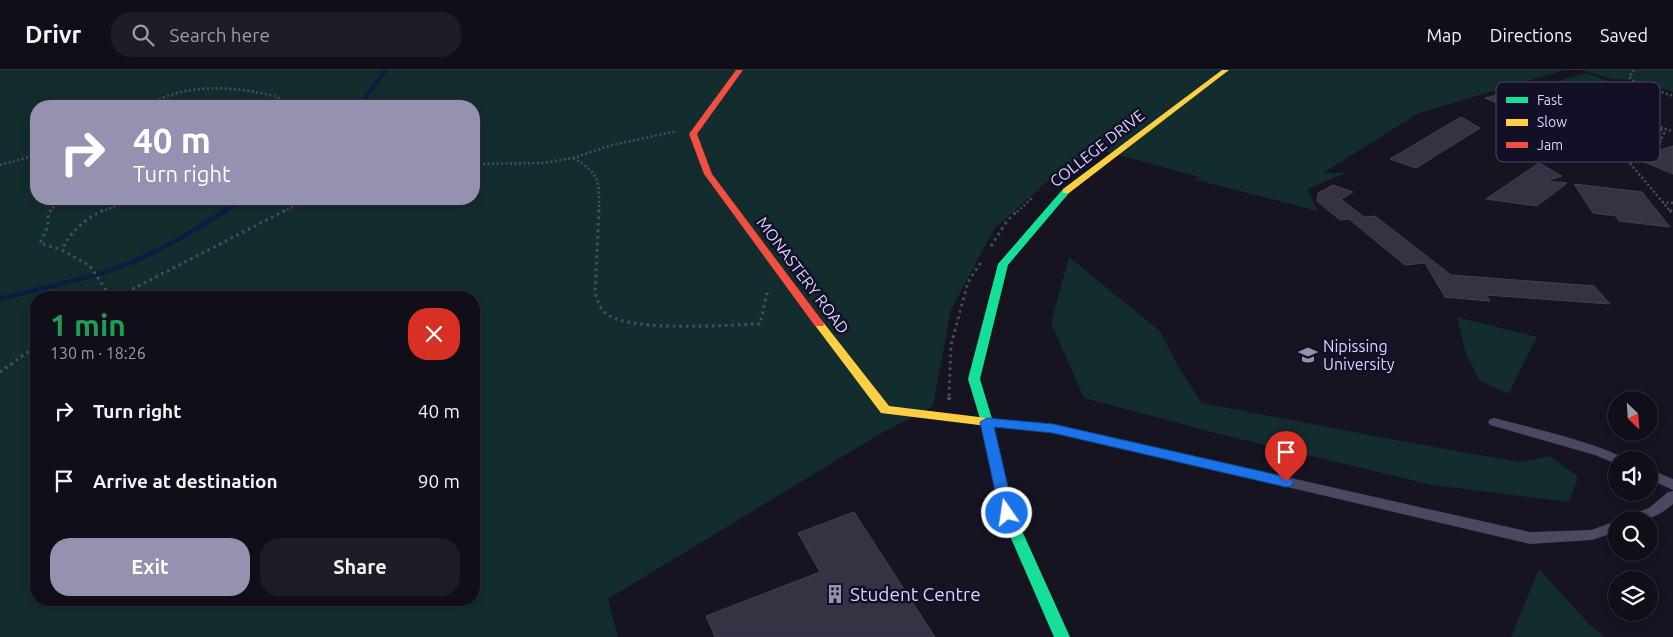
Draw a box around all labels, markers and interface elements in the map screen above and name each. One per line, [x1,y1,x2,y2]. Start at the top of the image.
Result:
search box [111,12,461,57]
text: Drivr [25,21,81,48]
icon: search [129,21,157,49]
text: Search here [169,24,270,46]
text: Map [1426,25,1462,45]
text: Directions [1490,25,1572,45]
text: Saved [1600,25,1648,45]
legend [1496,82,1660,162]
text: Fast [1537,92,1563,108]
street label: COLLEGE DRIVE [1046,106,1148,190]
text: Slow [1537,114,1567,130]
icon: right [50,120,115,185]
text: 40 m [133,120,211,160]
text: Jam [1537,137,1563,153]
text: Turn right [133,161,231,186]
street label: MONASTERY ROAD [753,213,853,337]
text: 1 min [50,308,126,342]
button: close [408,308,460,360]
place label: Nipissing University [1323,337,1395,373]
text: 130 m · 18:26 [50,344,146,362]
school or university icon: Nipissing University [1297,344,1319,366]
north arrow [1608,391,1658,441]
map controls [1608,391,1658,621]
icon: right [50,397,78,425]
text: Turn right [93,400,181,422]
text: 40 m [418,400,460,422]
pin [1265,431,1307,482]
icon: arrive [1272,438,1300,466]
button: sound [1608,451,1658,501]
icon: arrive [50,467,78,495]
text: Arrive at destination [93,470,278,492]
text: 90 m [418,470,460,492]
position arrow [980,486,1032,538]
button: search [1608,511,1658,561]
button: Exit [50,538,250,596]
button: Share [260,538,460,596]
button: layers [1608,571,1658,621]
building icon: Student Centre [824,583,846,605]
place label: Student Centre [850,583,981,605]

